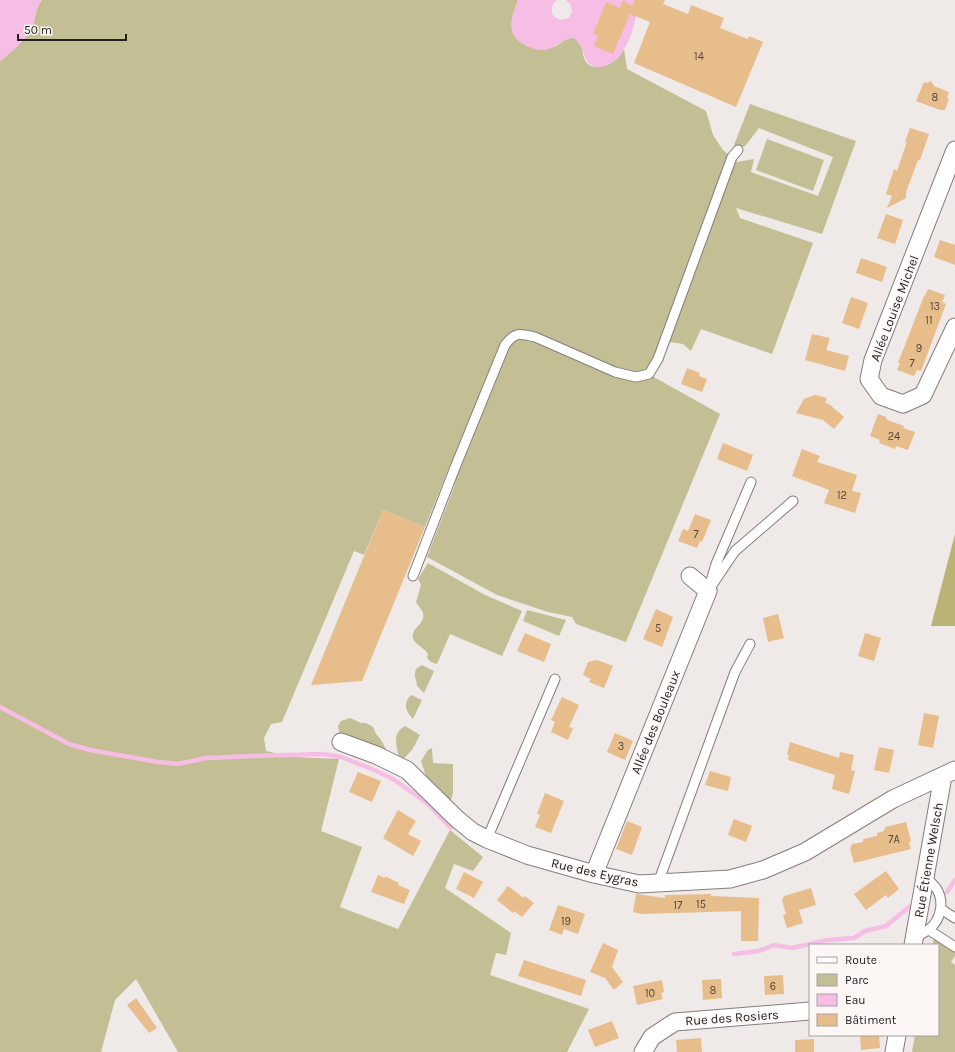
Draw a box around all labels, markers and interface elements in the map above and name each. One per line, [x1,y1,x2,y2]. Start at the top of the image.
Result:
scale bar [18,16,126,42]
text: 50 m [24,23,52,37]
house number: 14 [694,50,704,63]
house number: 8 [932,91,939,104]
street label: Allée Louise Michel [867,253,922,363]
house number: 13 [930,300,940,313]
house number: 11 [925,314,933,327]
house number: 9 [916,342,922,355]
house number: 7 [909,357,915,370]
house number: 24 [888,430,900,443]
house number: 12 [837,489,847,502]
house number: 7 [693,528,699,541]
house number: 5 [655,622,661,635]
street label: Allée des Bouleaux [628,668,683,776]
house number: 3 [618,740,624,753]
street label: Rue Étienne Welsch [909,801,946,919]
house number: 7A [888,833,900,846]
street label: Rue des Eygras [550,855,640,890]
house number: 15 [696,898,706,911]
house number: 17 [674,899,682,912]
house number: 19 [561,915,571,928]
legend [809,944,939,1036]
text: Route [845,953,877,967]
text: Parc [845,973,869,987]
house number: 6 [770,980,776,993]
house number: 8 [710,984,717,997]
house number: 10 [645,987,655,1000]
text: Eau [845,993,866,1007]
street label: Rue des Rosiers [685,1007,780,1028]
text: Bâtiment [845,1013,897,1027]

